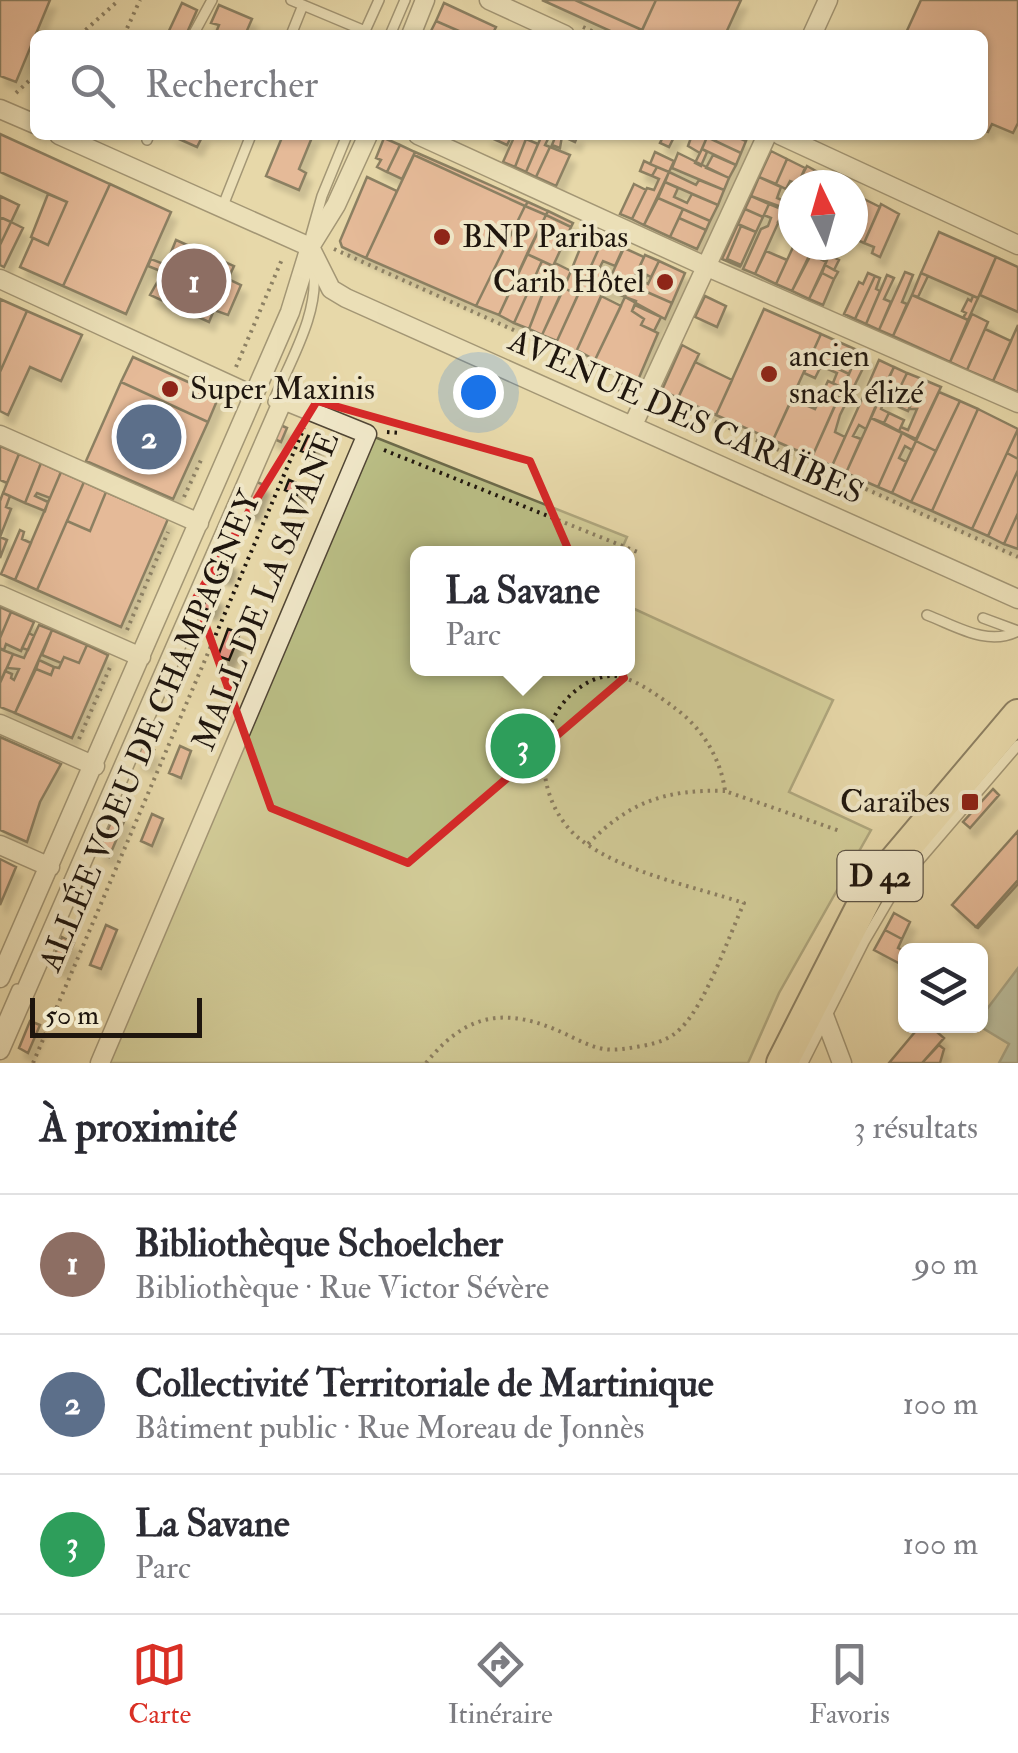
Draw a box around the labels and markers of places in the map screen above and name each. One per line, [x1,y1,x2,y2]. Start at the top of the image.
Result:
place label: BNP Paribas [462,217,628,257]
marker: BNP Paribas [431,226,453,248]
pin: 1 [162,244,226,318]
place label: Carib Hôtel [493,262,645,302]
marker: Carib Hôtel [654,271,676,293]
place label: ancien snack élizé [789,336,924,413]
marker: ancien snack élizé [758,363,780,385]
place label: Super Maxinis [190,369,375,409]
marker: Super Maxinis [159,378,181,400]
pin: 2 [116,400,182,474]
pin: 3 [490,708,556,784]
place label: Caraïbes [840,782,950,822]
marker: Caraïbes [959,791,981,813]

